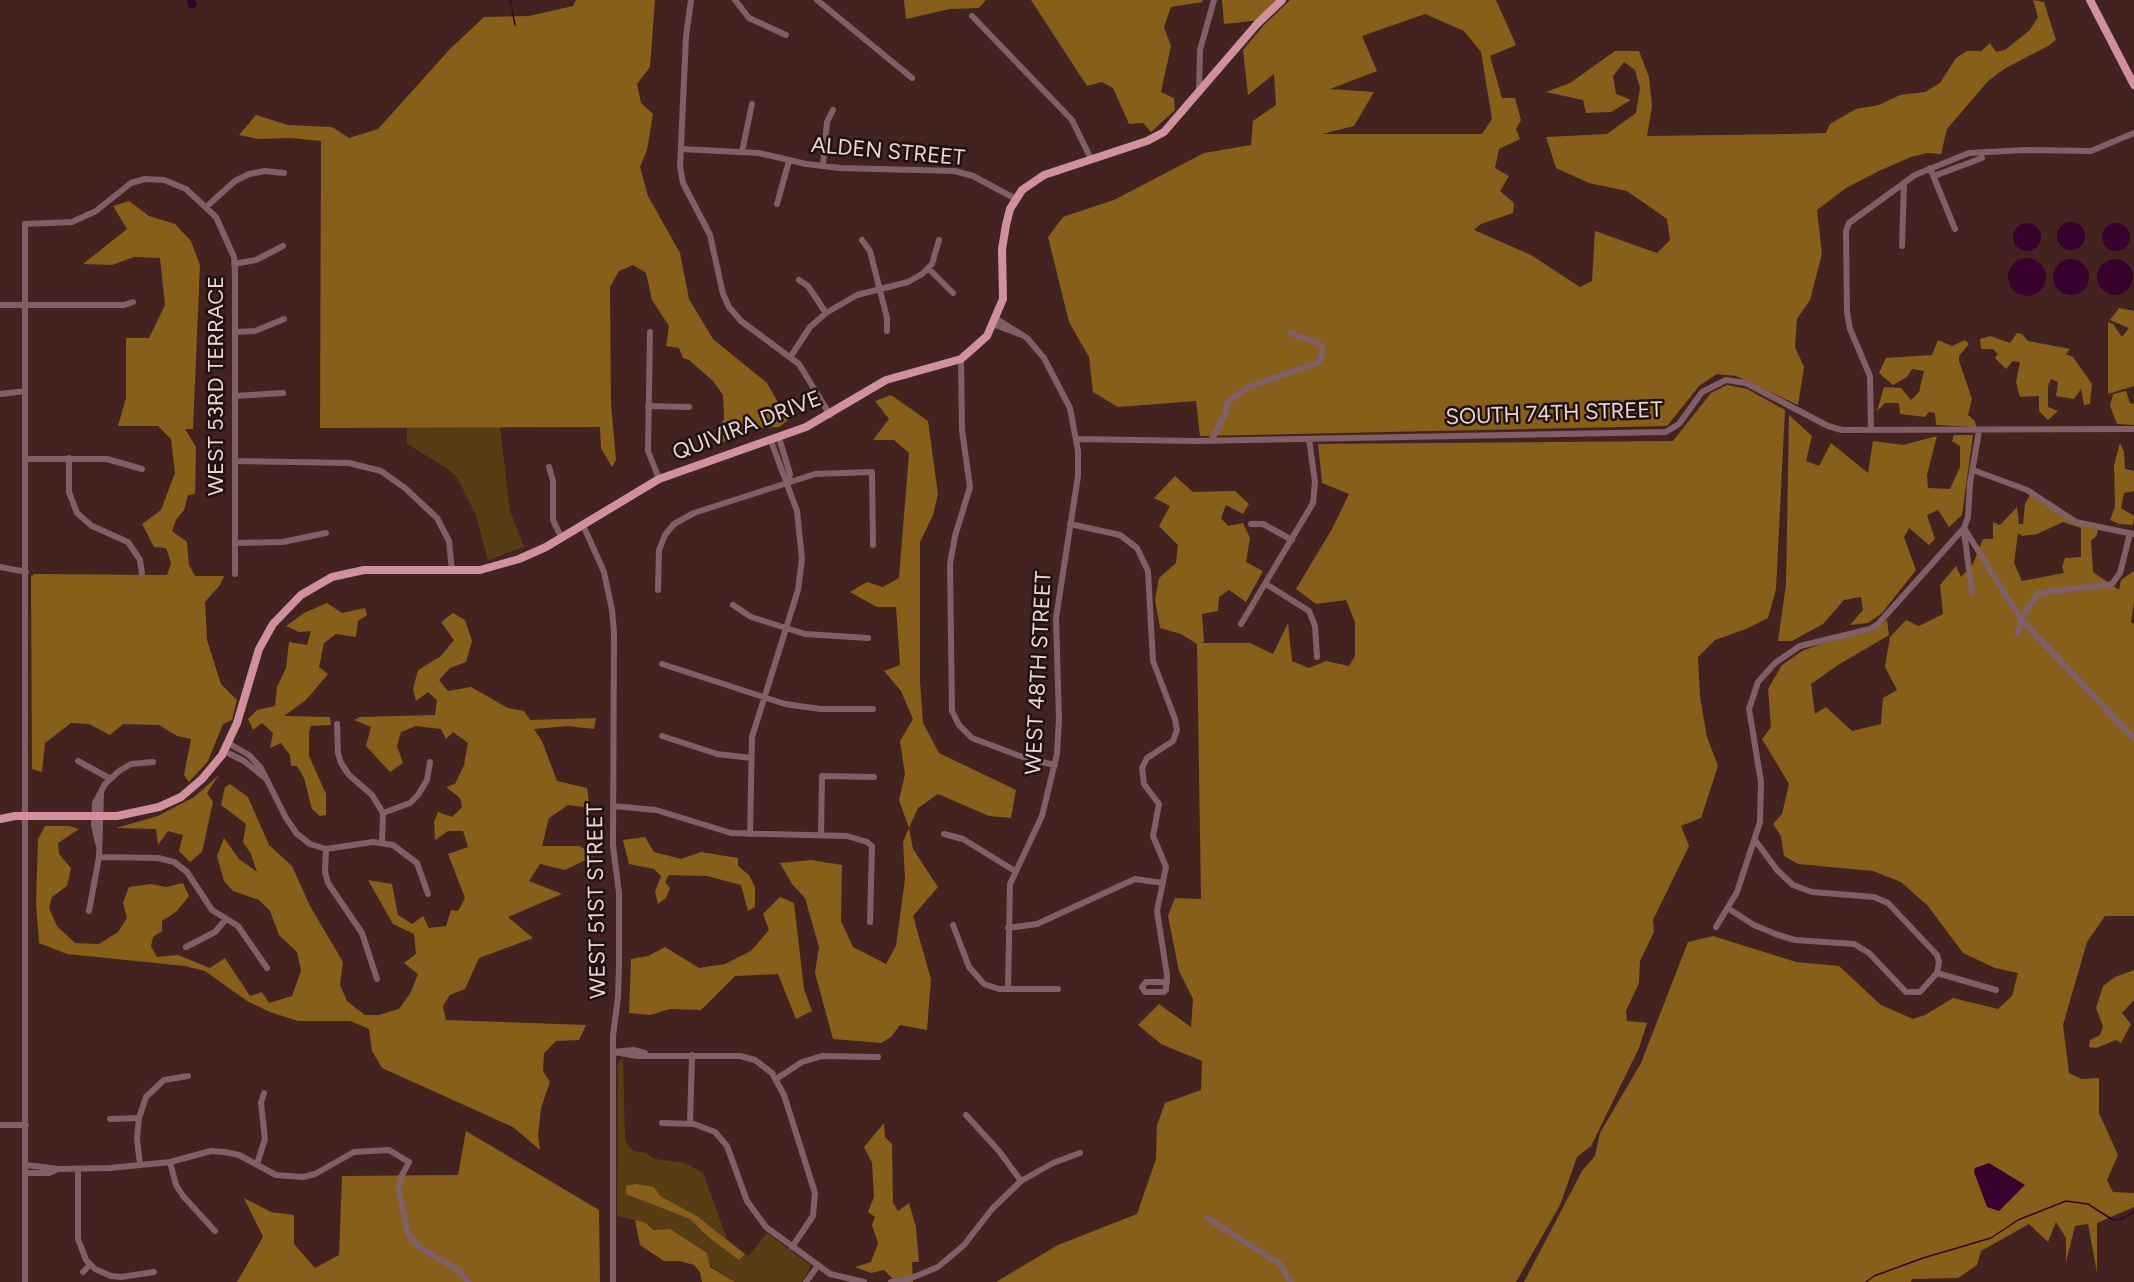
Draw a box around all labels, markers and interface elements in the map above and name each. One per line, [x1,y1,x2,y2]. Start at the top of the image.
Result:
street label: ALDEN STREET [810,132,966,172]
street label: WEST 53RD TERRACE [204,276,230,496]
street label: QUIVIRA DRIVE [669,386,825,466]
street label: SOUTH 74TH STREET [1445,397,1663,431]
street label: WEST 48TH STREET [1020,570,1058,776]
street label: WEST 51ST STREET [582,803,612,999]

